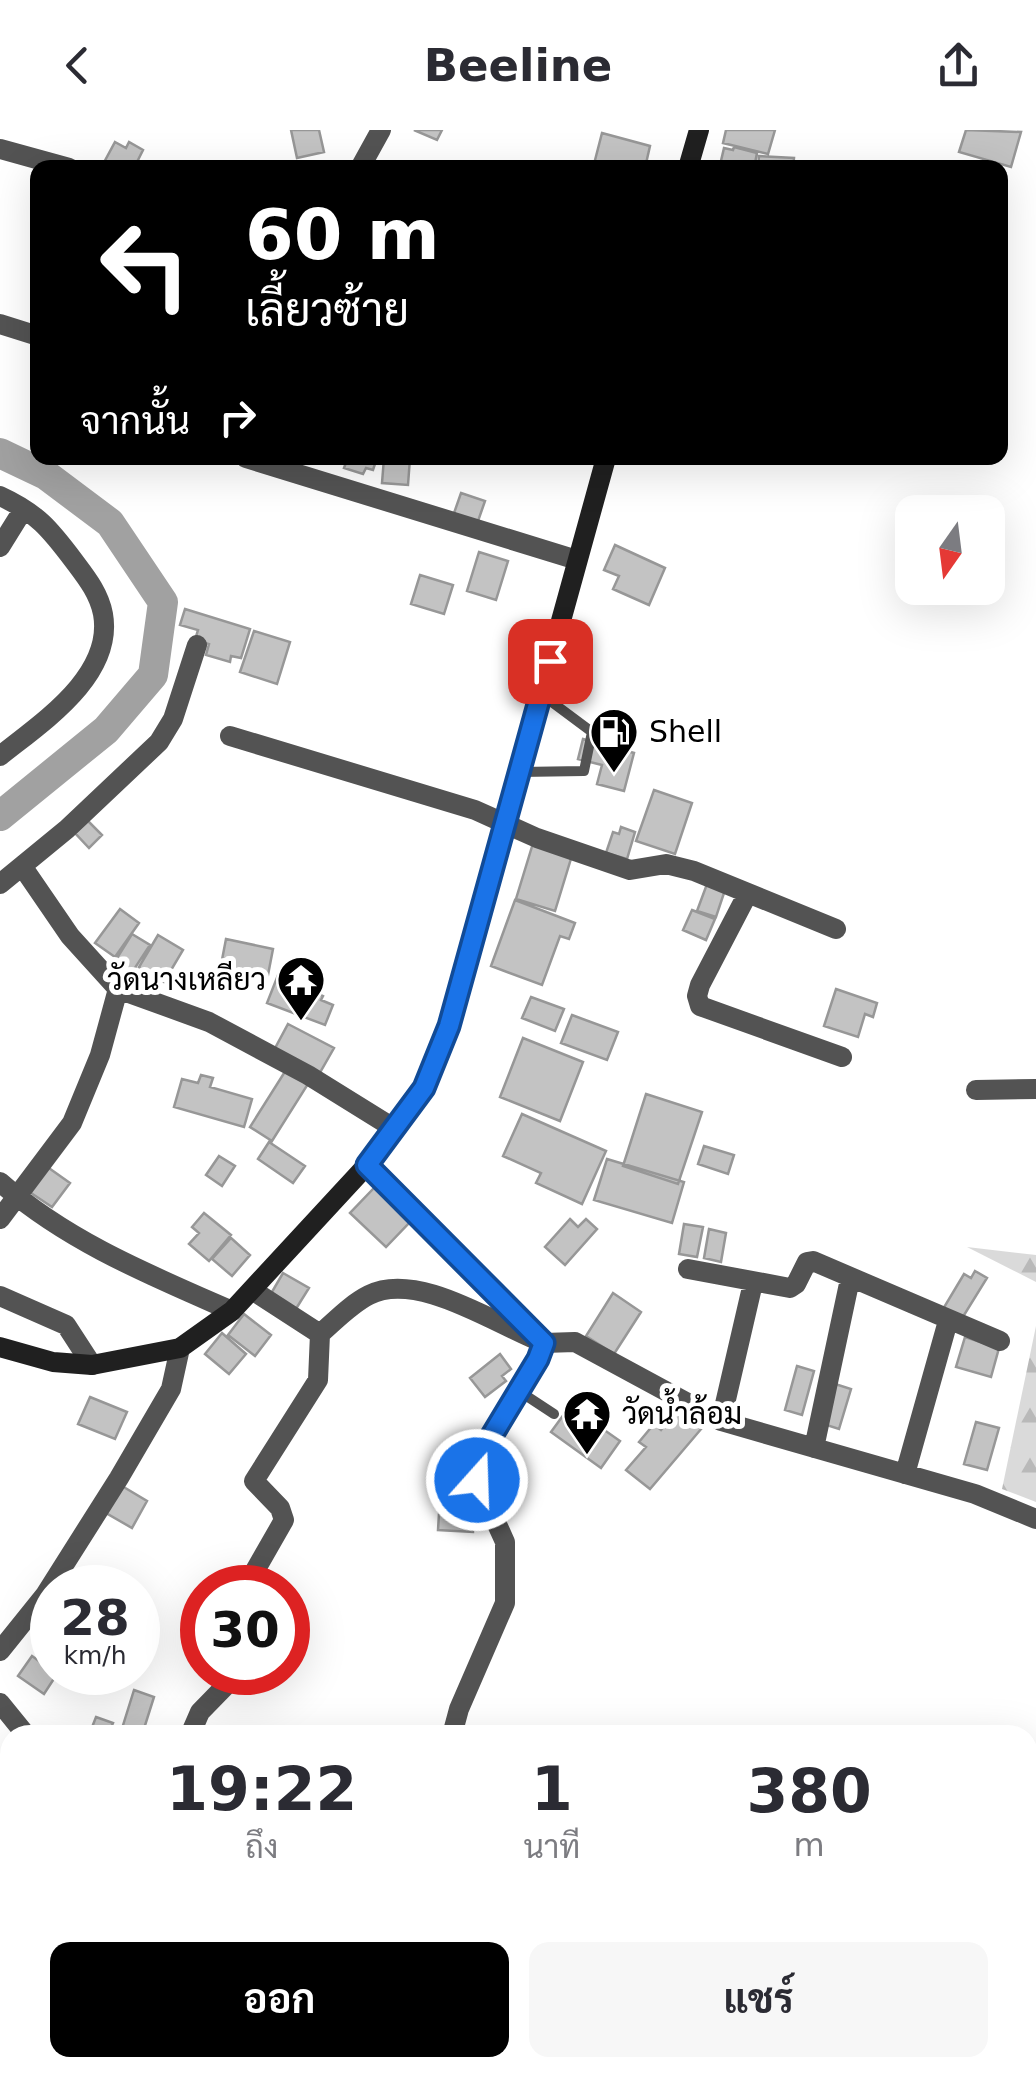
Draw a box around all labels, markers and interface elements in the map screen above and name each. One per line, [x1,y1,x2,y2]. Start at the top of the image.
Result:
icon: back [50,38,105,93]
icon: share [931,38,986,93]
text: Beeline [424,39,612,92]
text: 60 m [245,194,440,276]
icon: left [80,200,210,330]
text: เลี้ยวซ้าย [245,284,409,337]
icon: right [210,390,265,445]
text: จากนั้น [80,399,190,443]
north arrow [895,495,1005,605]
map controls [895,495,1005,605]
pin [508,619,593,704]
icon: arrive [523,634,578,689]
fuel station icon: Shell [588,706,640,774]
place label: Shell [649,714,722,749]
temple icon: วัดนางเหลียว [275,954,327,1022]
place label: วัดนางเหลียว [107,961,266,997]
place label: วัดน้ำล้อม [622,1387,742,1431]
temple icon: วัดน้ำล้อม [561,1388,613,1456]
position arrow [425,1428,529,1532]
speed limit sign: 30 [180,1565,310,1695]
text: 28 [60,1589,130,1647]
text: km/h [63,1641,127,1670]
text: 19:22 [166,1754,357,1824]
text: 1 [531,1754,573,1824]
text: 380 [747,1756,872,1826]
text: m [794,1826,825,1864]
text: ถึง [245,1828,278,1866]
text: นาที [523,1828,580,1866]
button: ออก [50,1942,509,2057]
button: แชร์ [529,1942,988,2057]

